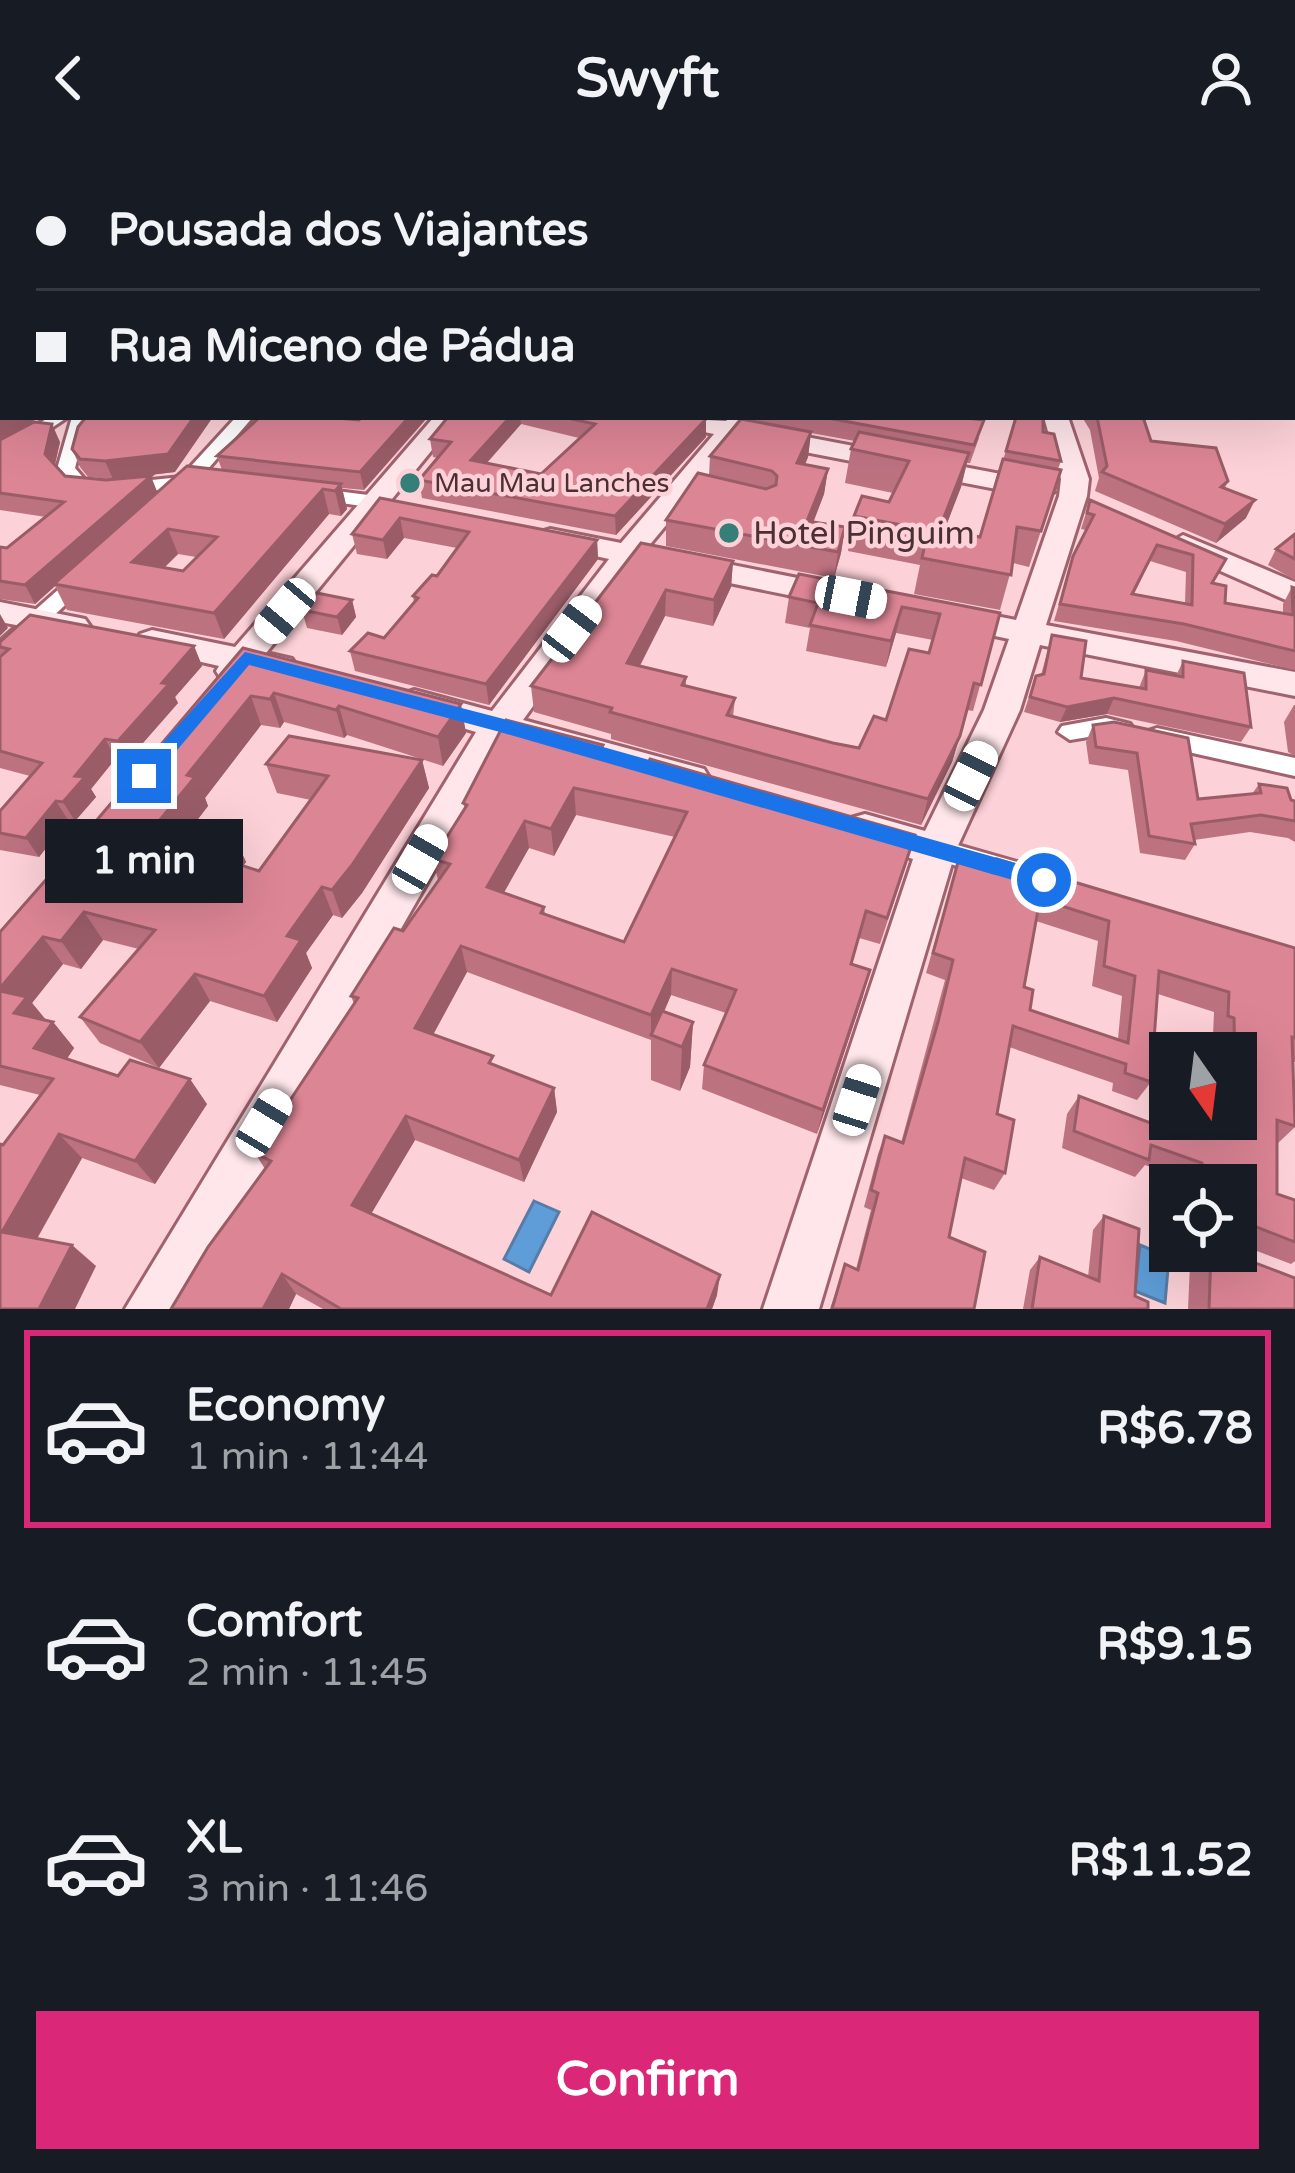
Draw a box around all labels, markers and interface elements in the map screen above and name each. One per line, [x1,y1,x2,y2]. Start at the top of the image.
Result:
icon: back [36,45,102,111]
icon: person [1193,45,1259,111]
text: Swyft [575,46,720,111]
text: Pousada dos Viajantes [108,204,589,258]
text: Rua Miceno de Pádua [108,320,575,374]
place label: Mau Mau Lanches [434,467,669,500]
marker: Mau Mau Lanches [397,470,423,496]
place label: Hotel Pinguim [753,514,975,553]
marker: Hotel Pinguim [716,520,742,546]
car [248,572,322,650]
car [812,572,890,622]
car [536,589,608,669]
car [939,736,1003,816]
route end [117,749,171,803]
callout: 1 min [45,818,243,902]
car [386,819,454,899]
text: 1 min [92,837,196,884]
route start [1017,853,1071,907]
north arrow [1149,1032,1257,1140]
map controls [1149,1032,1257,1272]
car [829,1060,885,1140]
car [230,1083,298,1163]
button: locate [1149,1164,1257,1272]
icon: car [42,1375,150,1483]
text: Economy [186,1379,385,1433]
text: R$6.78 [1097,1402,1253,1456]
text: 1 min · 11:44 [186,1433,428,1480]
icon: car [42,1591,150,1699]
text: Comfort [186,1595,362,1649]
text: R$9.15 [1097,1618,1253,1672]
text: 2 min · 11:45 [186,1649,428,1696]
icon: car [42,1807,150,1915]
text: XL [186,1811,242,1865]
text: R$11.52 [1068,1834,1253,1888]
text: 3 min · 11:46 [186,1865,428,1912]
button: Confirm [36,2011,1259,2149]

